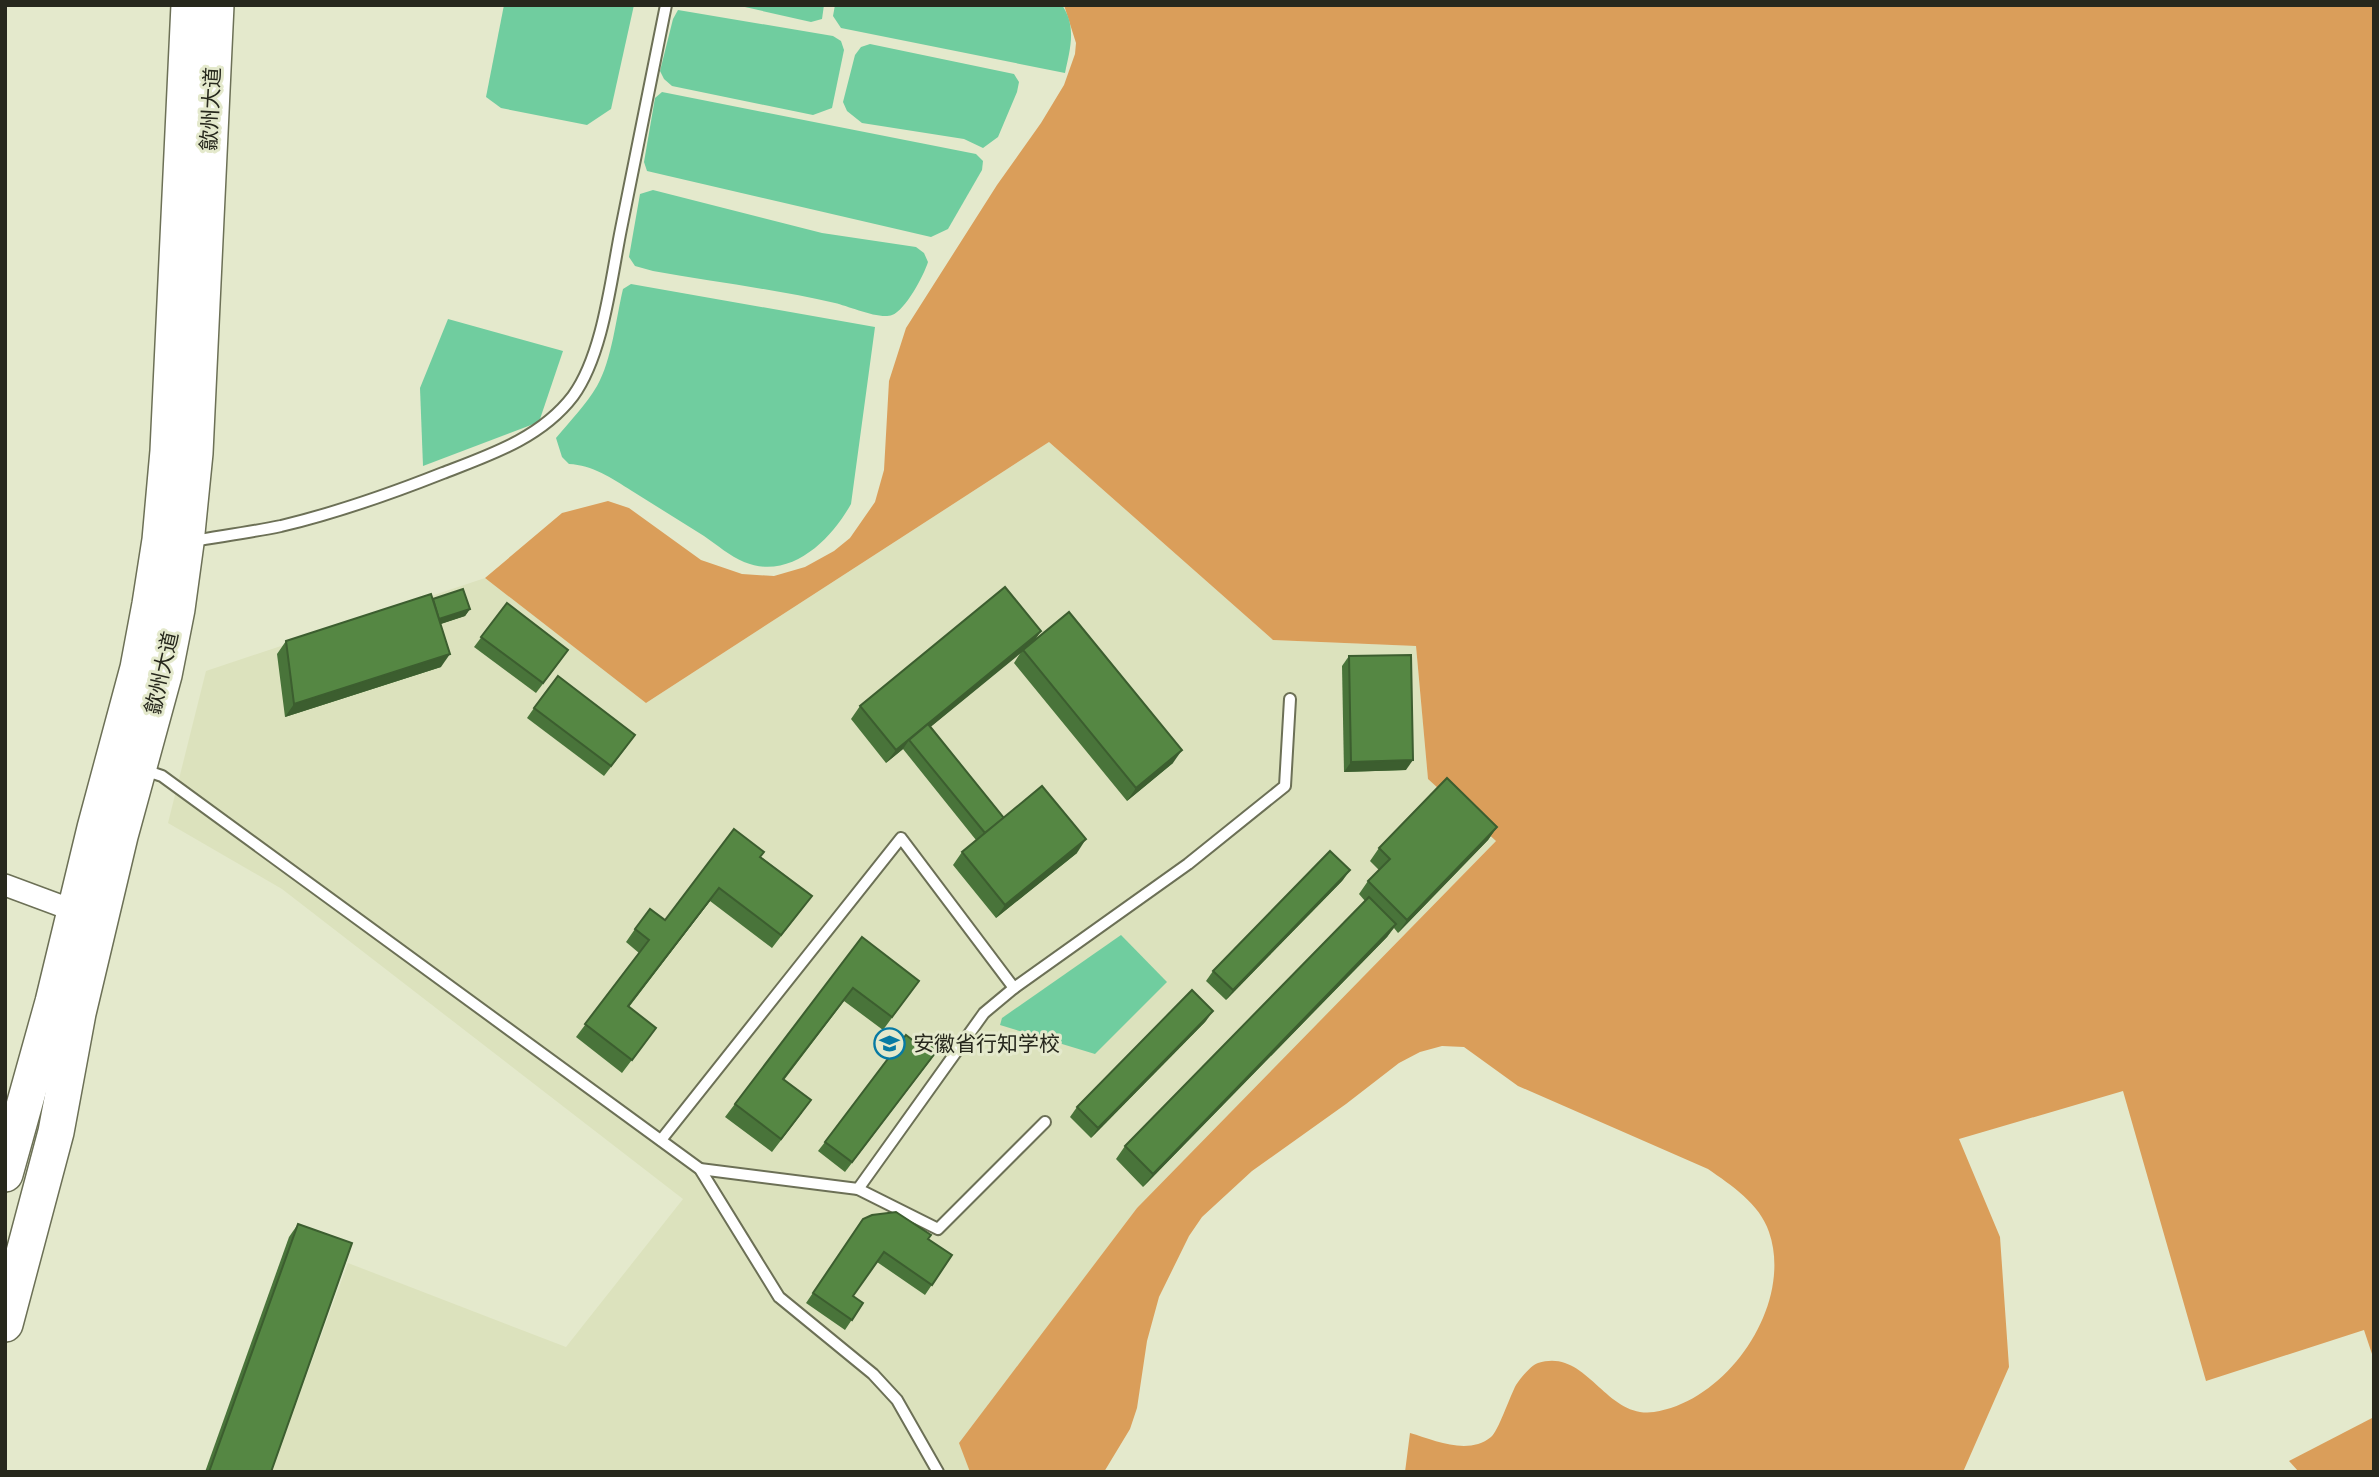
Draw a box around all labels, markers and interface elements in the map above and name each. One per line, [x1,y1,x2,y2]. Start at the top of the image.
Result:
street label: 歙州大道 [196,66,224,152]
street label: 歙州大道 [140,629,182,716]
school or university icon: 安徽省行知学校 [873,1027,907,1061]
place label: 安徽省行知学校 [913,1031,1060,1055]

